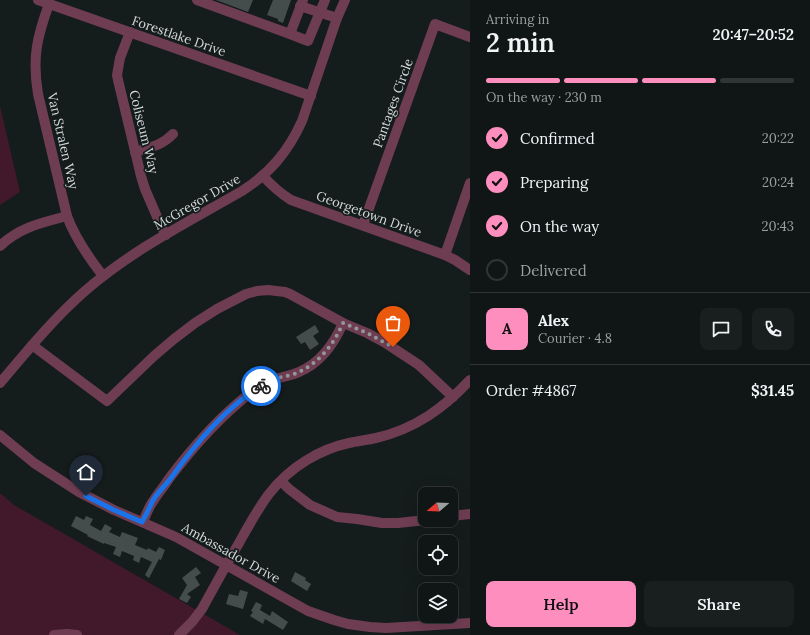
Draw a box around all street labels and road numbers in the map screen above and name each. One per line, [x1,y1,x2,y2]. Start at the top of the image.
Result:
street label: Forestlake Drive [130,12,228,60]
street label: Pantages Circle [369,56,417,150]
street label: Coliseum Way [125,88,163,176]
street label: Van Stralen Way [43,90,82,191]
street label: McGregor Drive [151,170,243,234]
street label: Georgetown Drive [314,187,424,241]
street label: Ambassador Drive [178,518,283,587]

